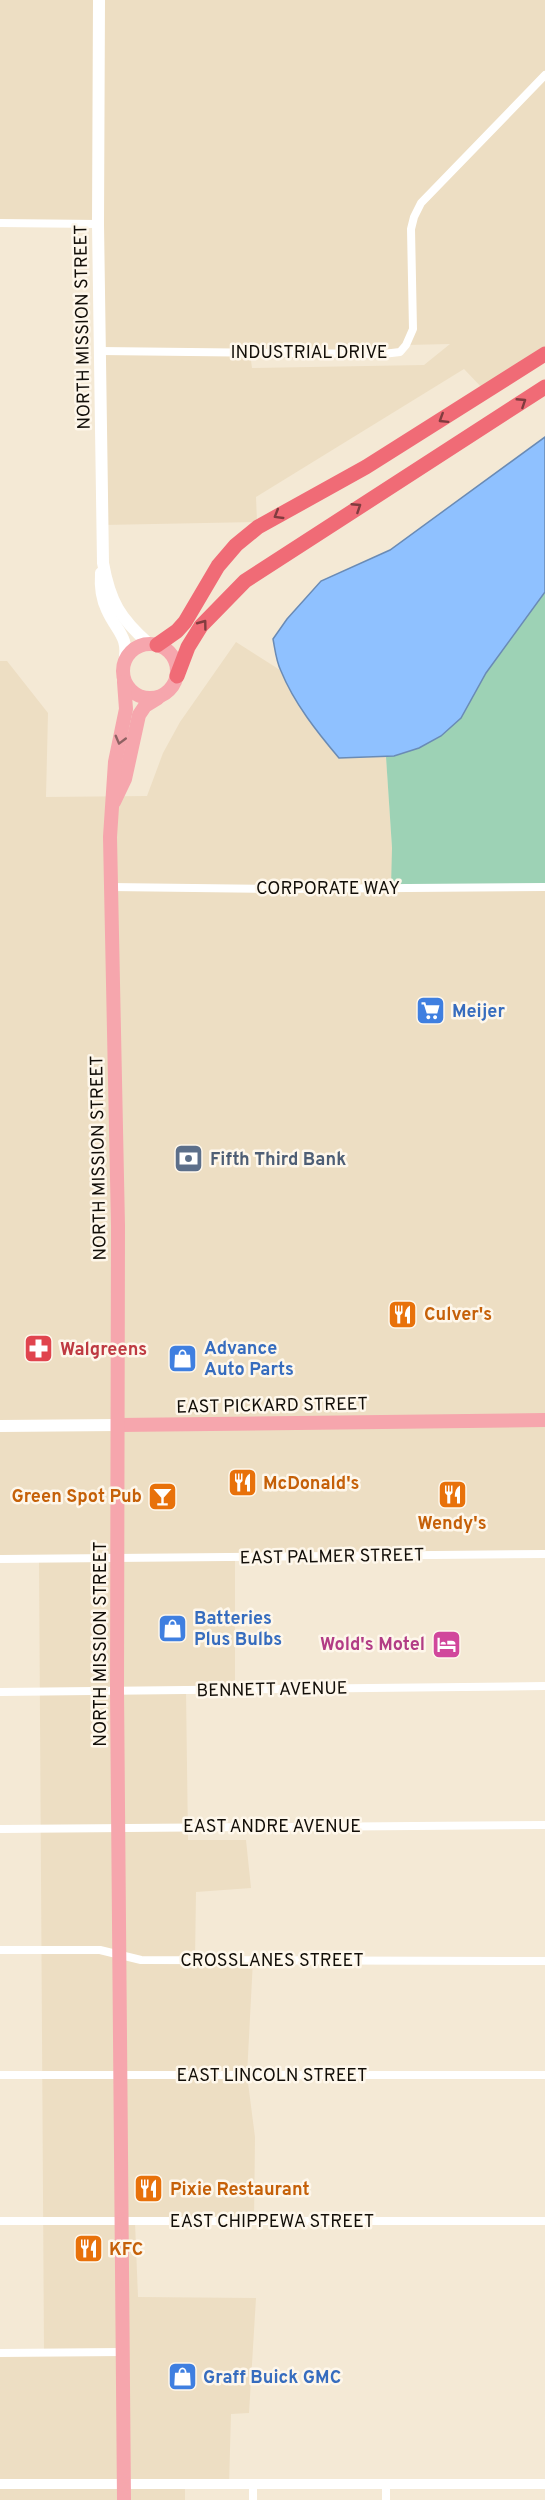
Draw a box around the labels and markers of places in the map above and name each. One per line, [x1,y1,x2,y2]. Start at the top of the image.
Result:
supermarket icon: Meijer [415,995,447,1027]
place label: Meijer [452,1001,505,1024]
bank icon: Fifth Third Bank [173,1143,205,1175]
place label: Fifth Third Bank [210,1149,346,1172]
restaurant icon: Culver's [387,1298,419,1330]
place label: Culver's [424,1304,492,1327]
pharmacy icon: Walgreens [23,1333,55,1365]
place label: Advance Auto Parts [204,1338,294,1382]
place label: Walgreens [60,1339,147,1362]
shop icon: Advance Auto Parts [167,1342,199,1374]
restaurant icon: McDonald's [226,1467,258,1499]
place label: McDonald's [263,1473,359,1496]
restaurant icon: Wendy's [436,1478,468,1510]
bar icon: Green Spot Pub [147,1480,179,1512]
place label: Green Spot Pub [11,1486,142,1509]
place label: Wendy's [417,1513,487,1536]
place label: Batteries Plus Bulbs [194,1608,282,1652]
shop icon: Batteries Plus Bulbs [157,1612,189,1644]
hotel icon: Wold's Motel [430,1628,462,1660]
place label: Wold's Motel [320,1634,425,1657]
restaurant icon: Pixie Restaurant [133,2173,165,2205]
place label: Pixie Restaurant [170,2179,309,2202]
restaurant icon: KFC [72,2233,104,2265]
place label: KFC [109,2239,143,2262]
shop icon: Graff Buick GMC [166,2361,198,2393]
place label: Graff Buick GMC [203,2367,341,2390]

